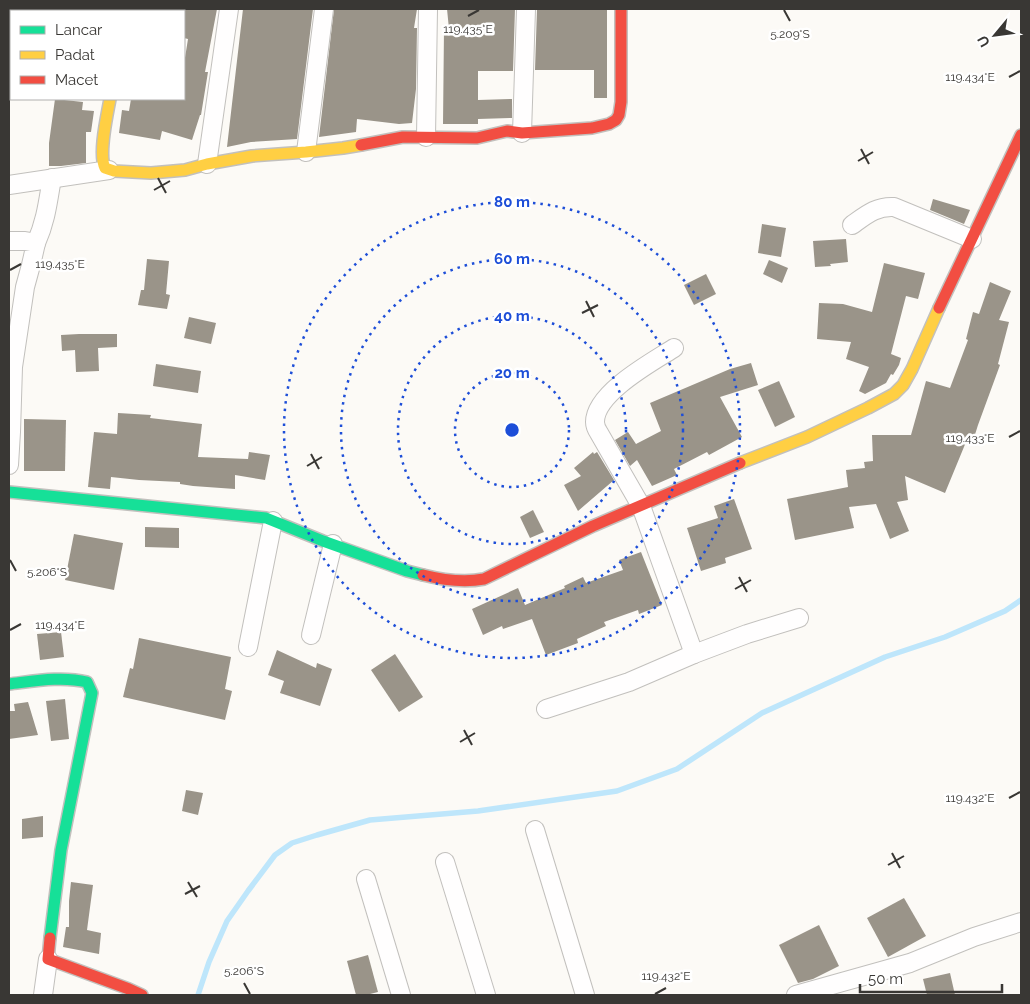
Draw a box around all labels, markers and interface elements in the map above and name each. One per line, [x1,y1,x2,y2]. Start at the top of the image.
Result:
legend [10,10,185,100]
north arrow [970,10,1020,60]
text: Lancar [55,21,103,39]
text: 119.435°E [443,22,493,36]
text: 5.209°S [770,27,810,41]
text: U [974,33,993,50]
text: Padat [55,46,95,64]
text: 119.434°E [945,70,995,84]
text: Macet [55,71,98,89]
text: 80 m [494,193,530,211]
text: 60 m [494,250,530,268]
text: 119.435°E [35,257,85,271]
text: 40 m [494,307,530,325]
text: 20 m [494,364,530,382]
centre of rings [503,421,521,439]
text: 119.433°E [945,431,995,445]
text: 5.206°S [27,565,67,579]
text: 119.434°E [35,618,85,632]
text: 119.432°E [945,791,995,805]
scale bar [860,962,1002,994]
text: 5.206°S [224,964,264,978]
text: 119.432°E [641,969,691,983]
text: 50 m [868,970,903,988]

